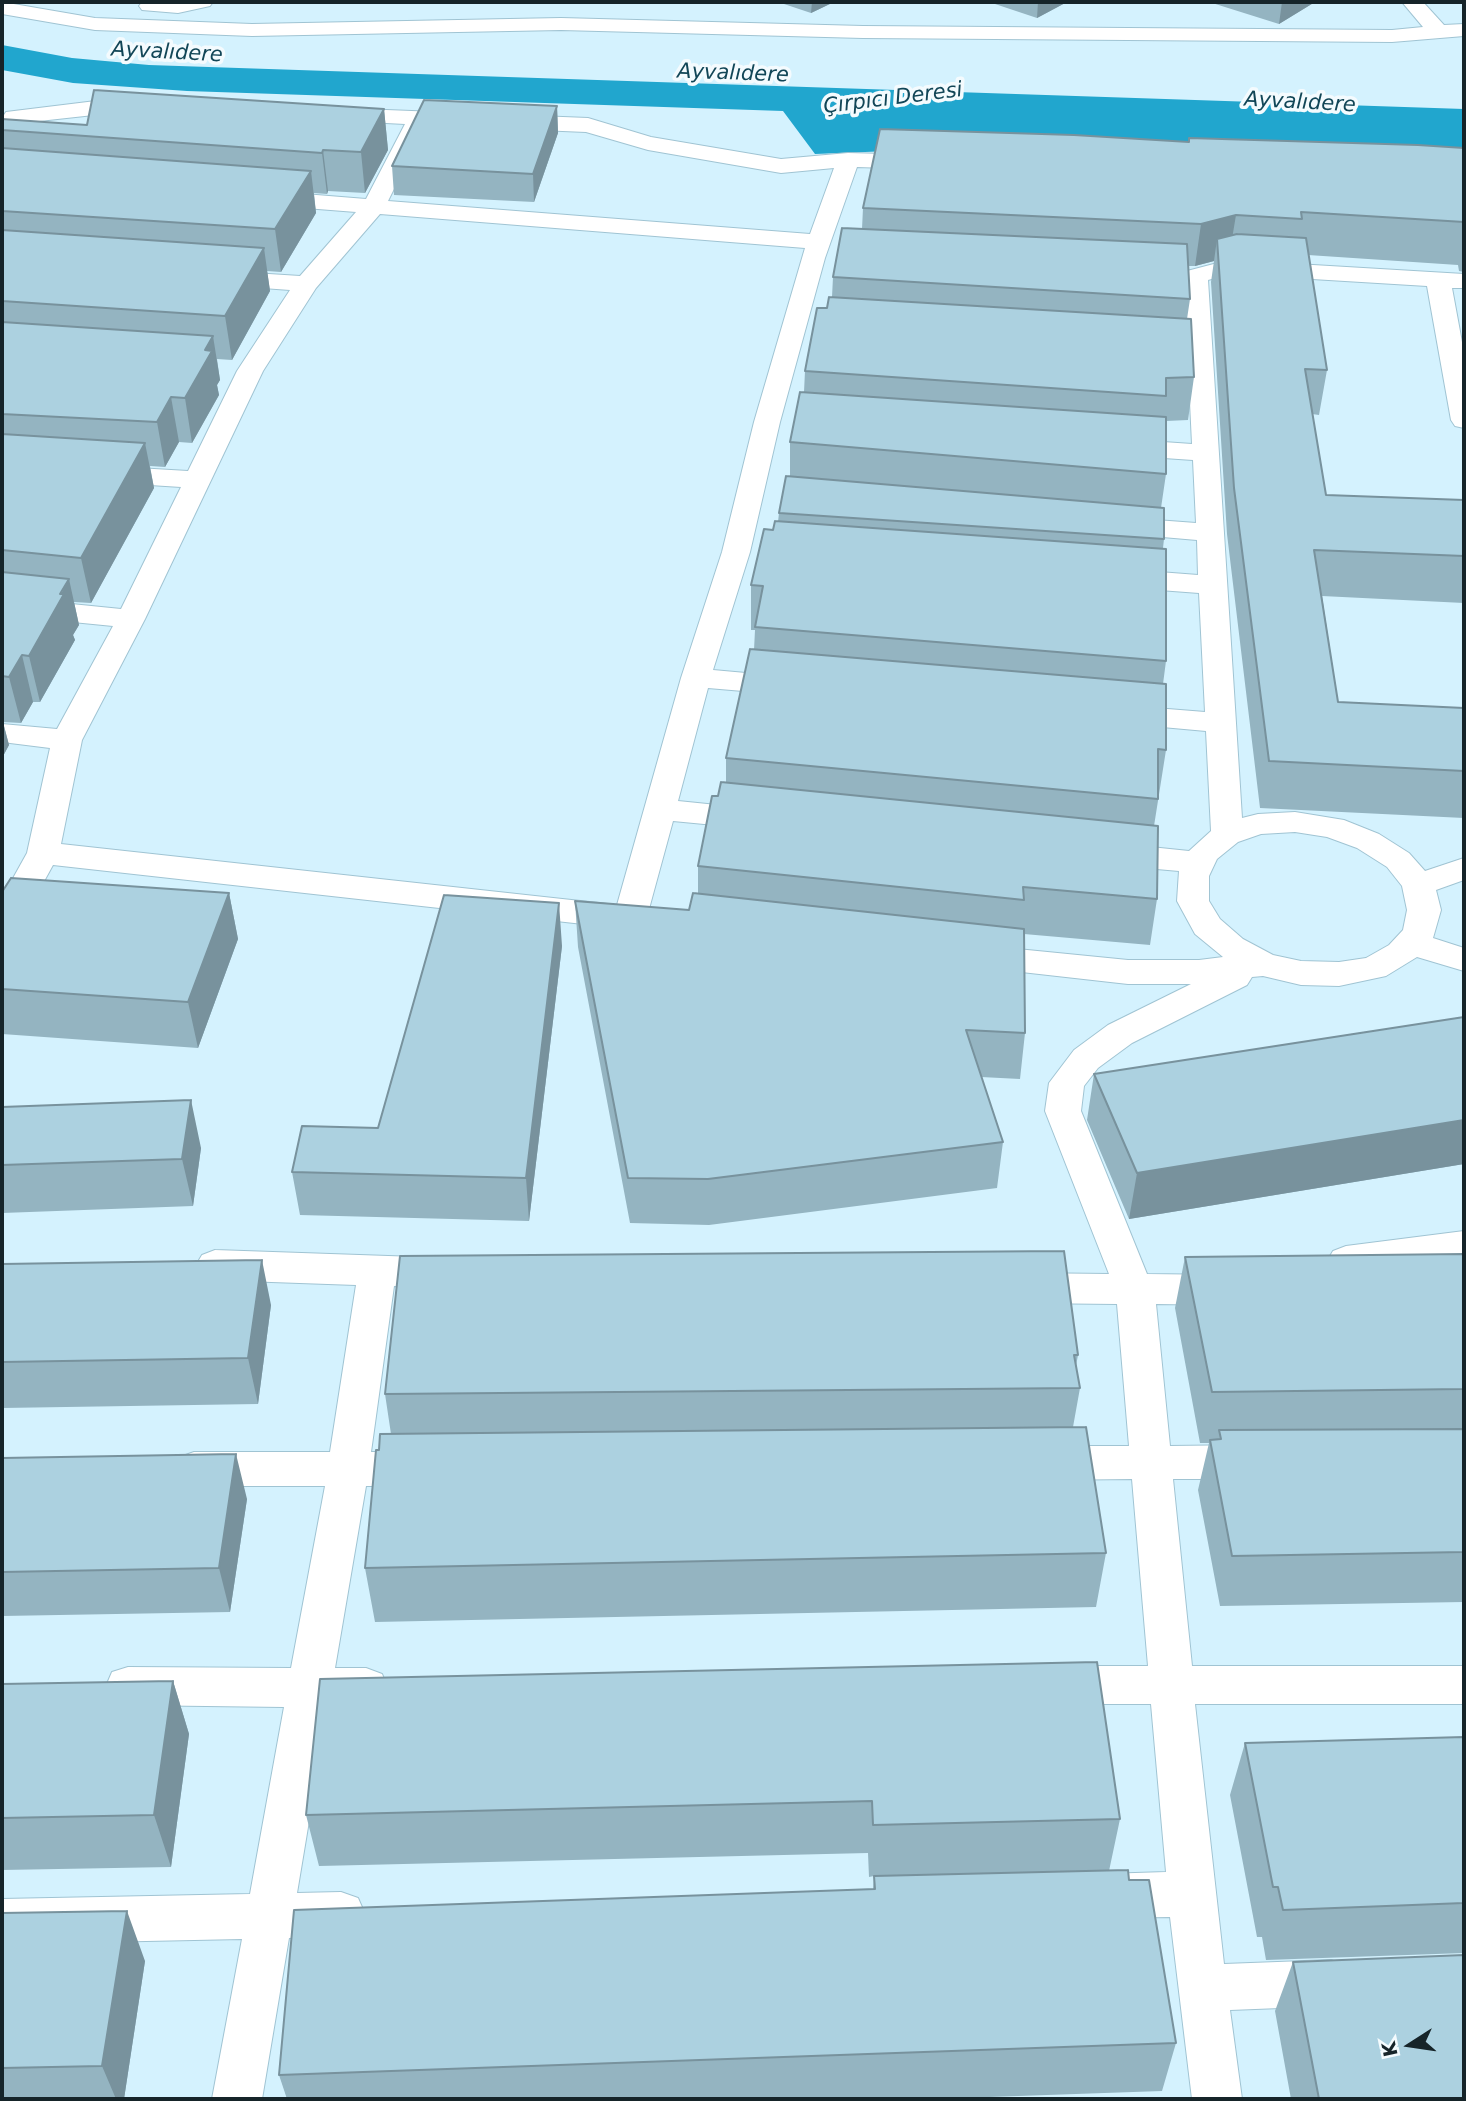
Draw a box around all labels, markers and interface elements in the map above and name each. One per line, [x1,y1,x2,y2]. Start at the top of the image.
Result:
water label: Ayvalıdere [111,37,223,69]
water label: Ayvalıdere [677,59,789,89]
water label: Çırpıcı Deresi [822,78,964,120]
water label: Ayvalıdere [1244,87,1356,119]
north arrow [1375,2010,1445,2080]
text: K [1377,2040,1402,2059]

